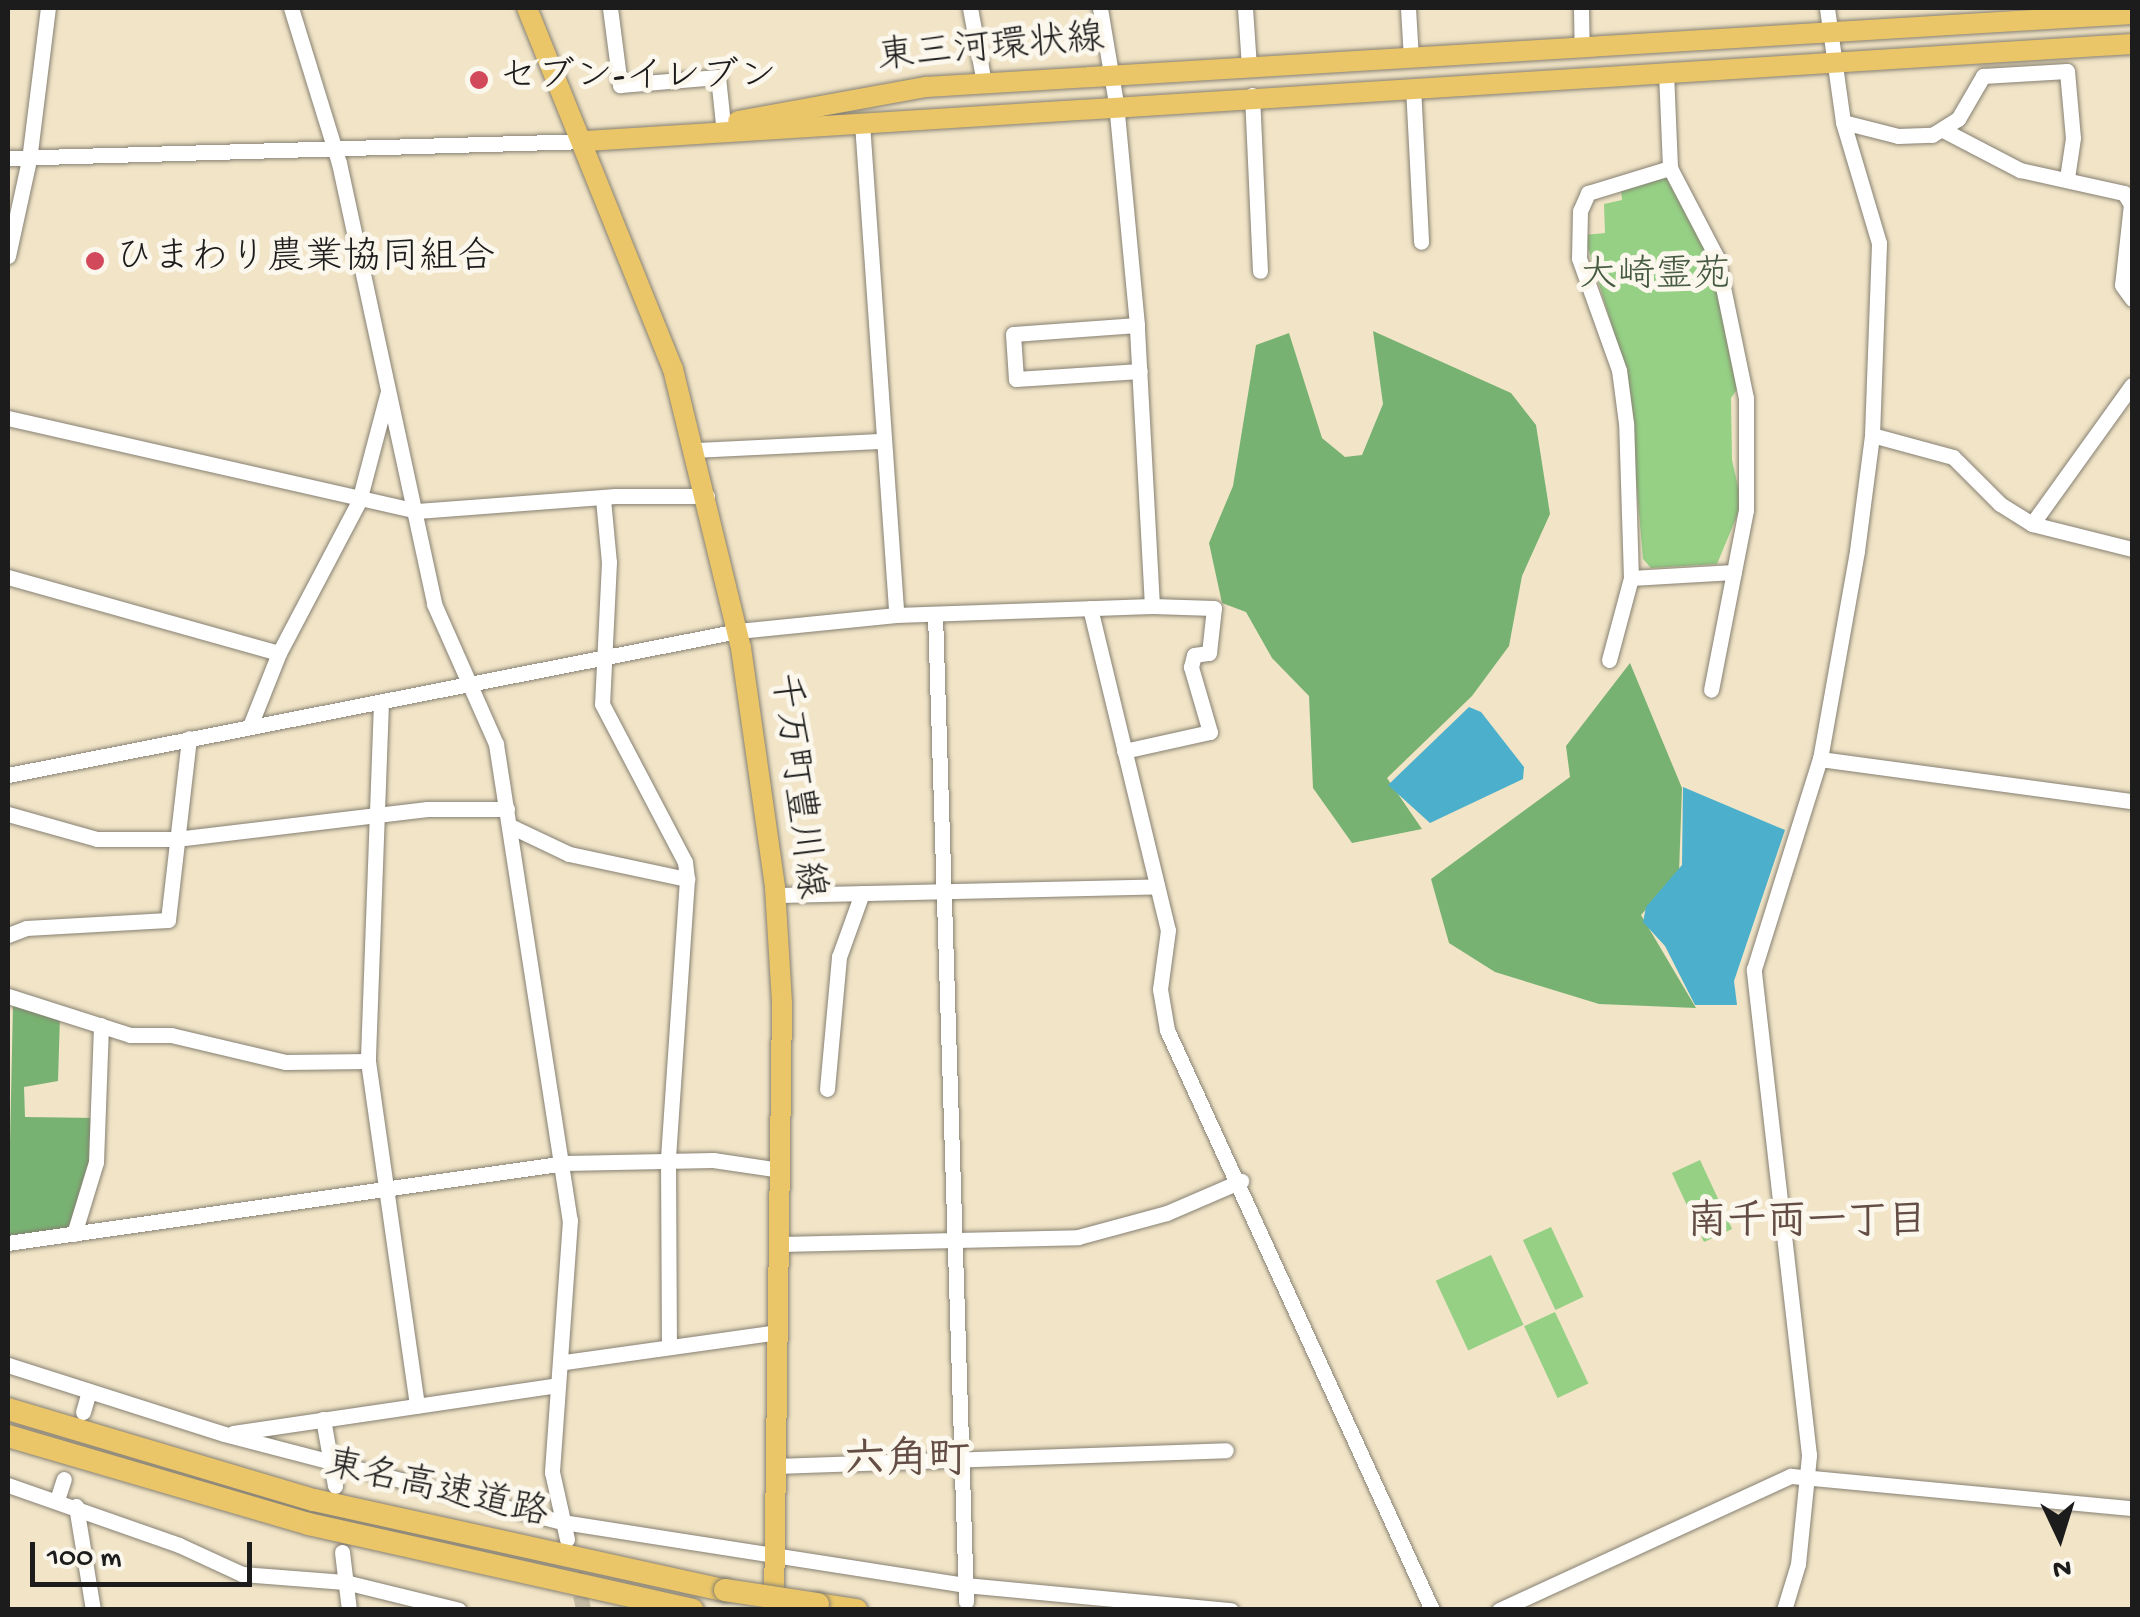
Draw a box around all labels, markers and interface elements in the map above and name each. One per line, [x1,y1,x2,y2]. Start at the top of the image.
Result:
street label: 東三河環状線 [875,18,1107,84]
place label: セブン-イレブン [499,57,777,103]
marker: セブン-イレブン [468,69,490,91]
place label: ひまわり農業協同組合 [115,238,495,284]
marker: ひまわり農業協同組合 [84,250,106,272]
park label: 大崎霊苑 [1579,256,1731,302]
street label: 千万町豊川線 [757,670,831,902]
district label: 南千両一丁目 [1687,1201,1927,1249]
district label: 六角町 [844,1439,970,1489]
street label: 東名高速道路 [320,1444,552,1540]
north arrow [2010,1487,2110,1587]
scale bar [35,1522,258,1584]
text: 100 m [47,1542,122,1577]
text: N [2052,1550,2072,1585]

